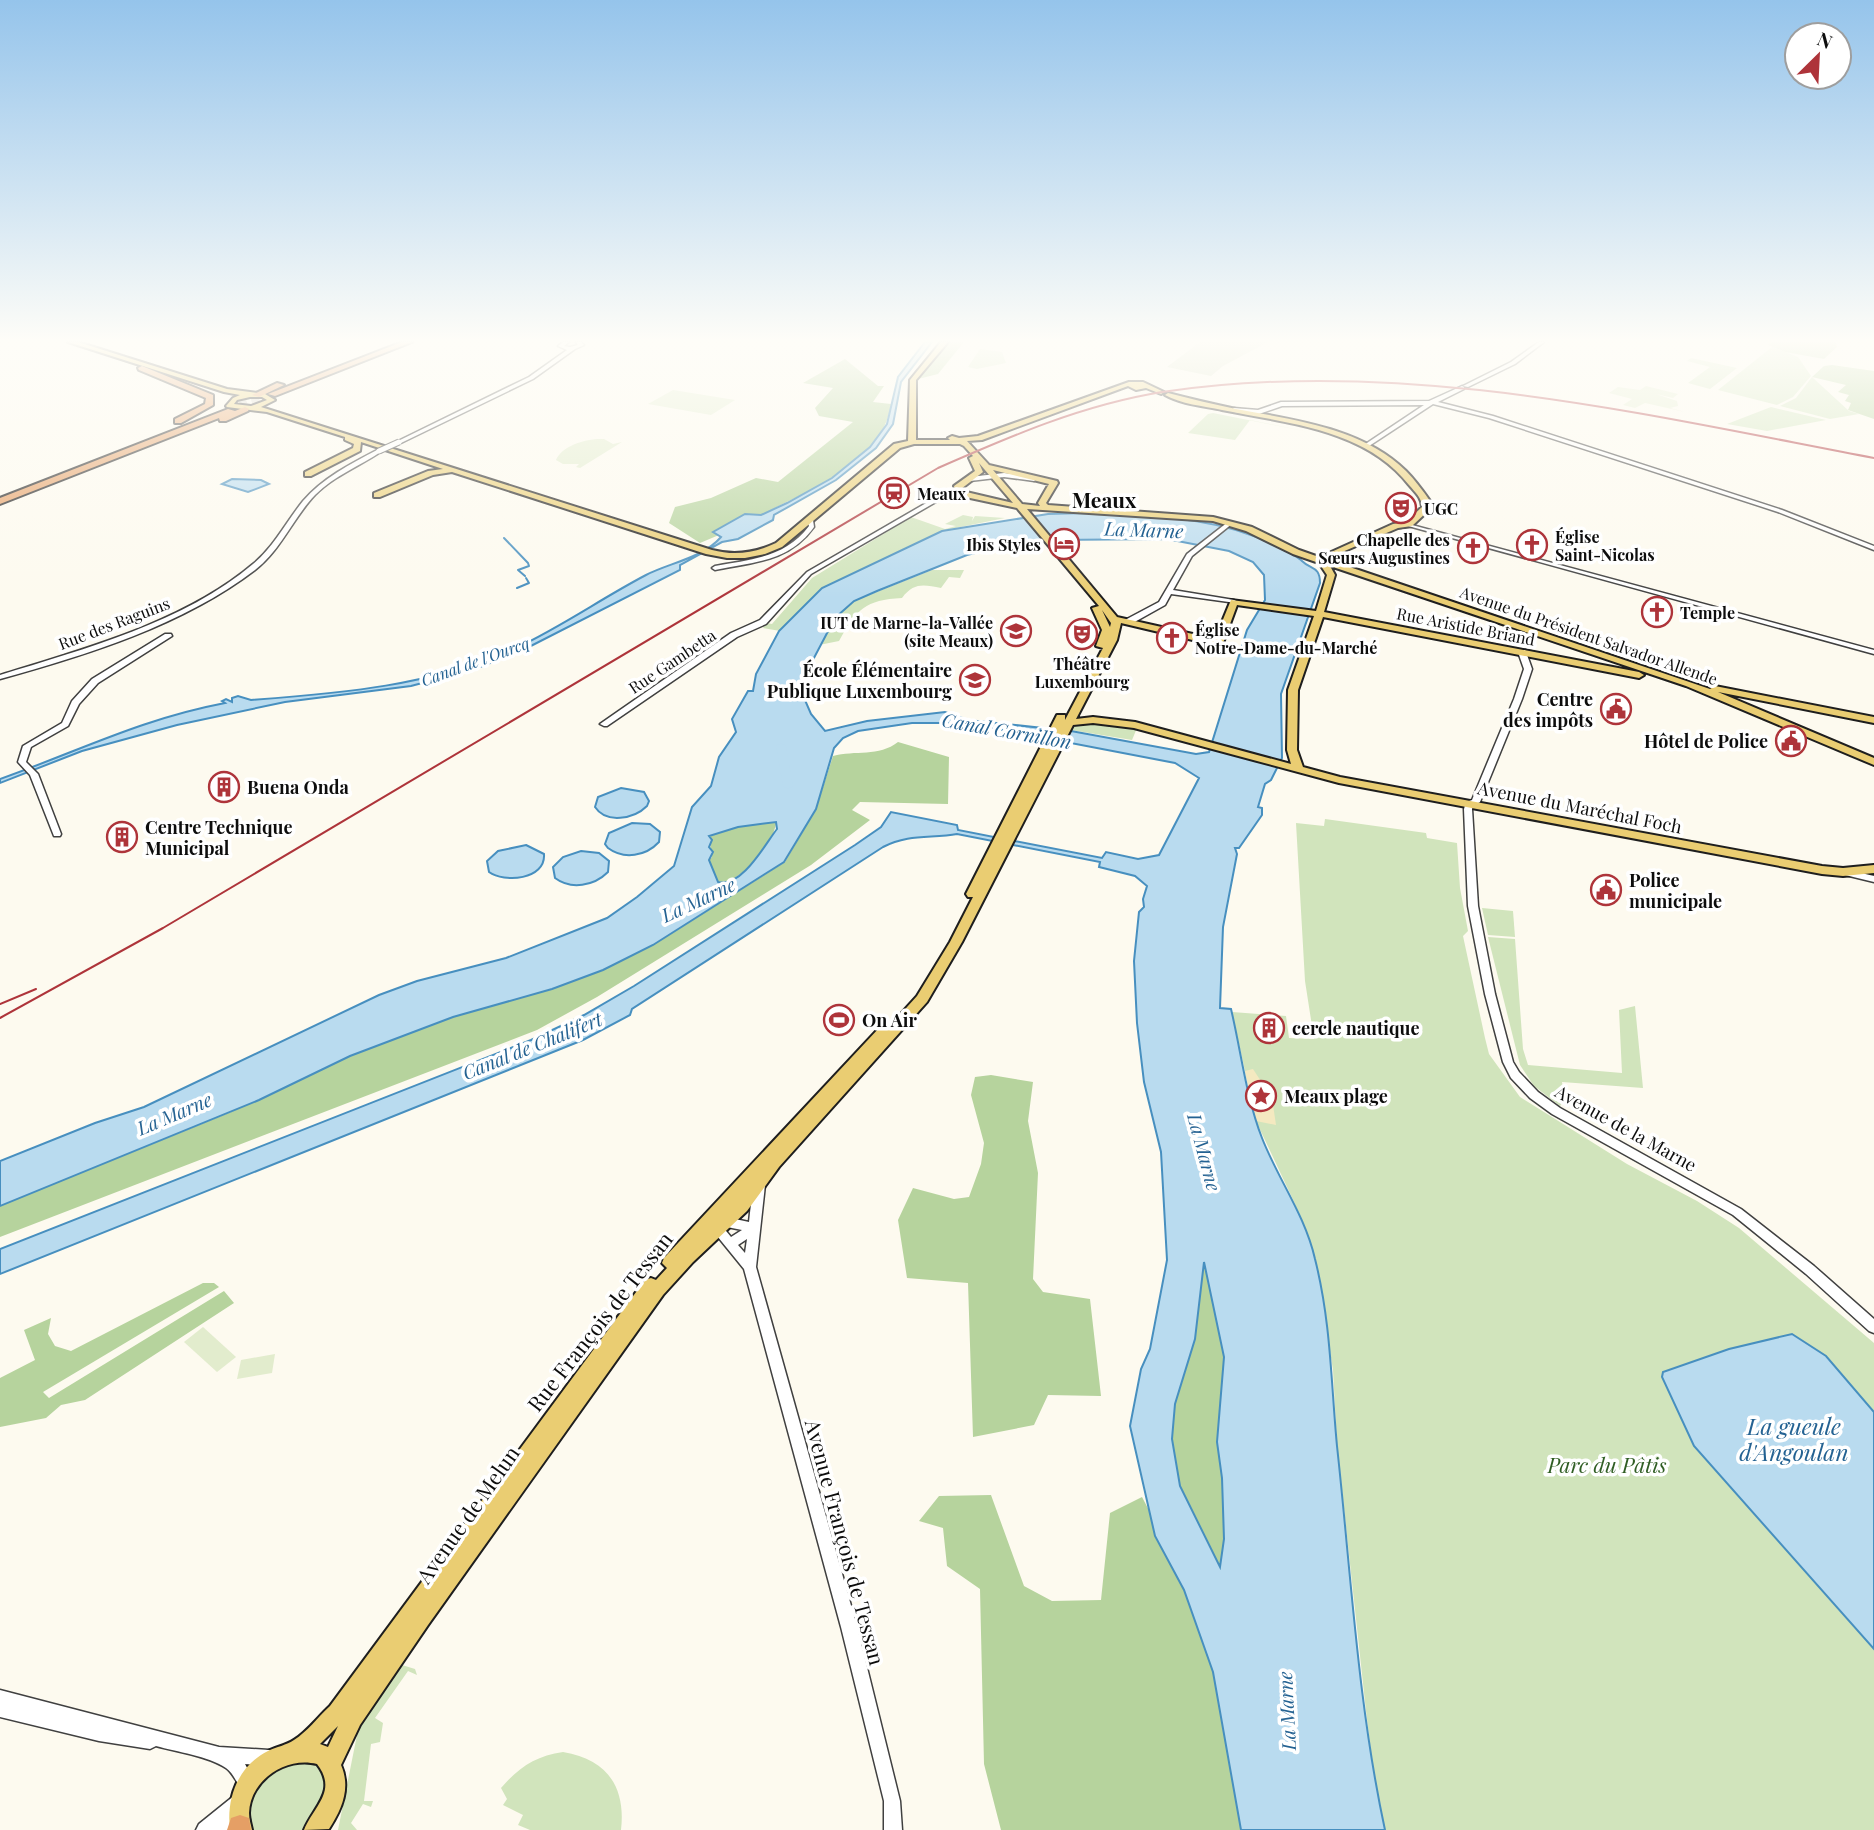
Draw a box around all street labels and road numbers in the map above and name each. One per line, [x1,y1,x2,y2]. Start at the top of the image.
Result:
street label: Avenue du Président Salvador Allende [1456,581,1721,689]
street label: Rue des Raguins [55,592,173,654]
street label: Rue Aristide Briand [1395,602,1537,650]
street label: Rue Gambetta [624,624,720,698]
street label: Avenue du Maréchal Foch [1475,775,1685,839]
street label: Avenue de la Marne [1550,1079,1701,1177]
street label: Rue François de Tessan [520,1225,678,1417]
street label: Avenue François de Tessan [799,1415,892,1668]
street label: Avenue de Melun [409,1439,525,1589]

